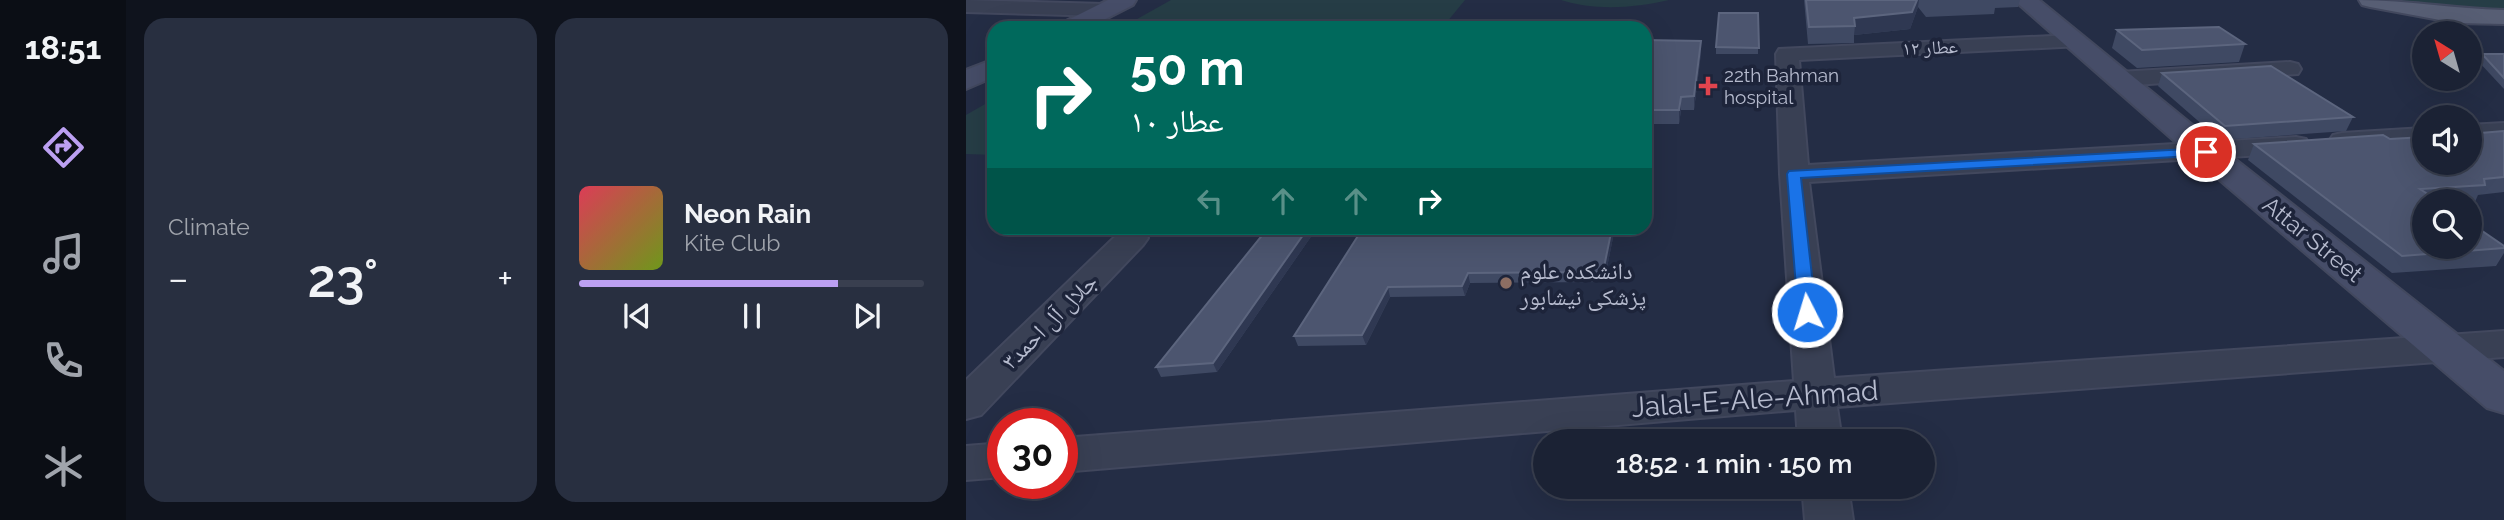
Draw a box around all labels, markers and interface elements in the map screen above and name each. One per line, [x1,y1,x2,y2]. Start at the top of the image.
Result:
north arrow [2412,21,2482,91]
map controls [2412,21,2482,259]
text: 18:51 [25,29,101,66]
street label: عطار ۱۲ [1902,35,1959,60]
text: 50 m [1130,39,1245,96]
icon: right [1015,49,1106,140]
place label: 22th Bahman hospital [1724,64,1839,108]
marker: 22th Bahman hospital [1698,76,1718,96]
text: عطار ۱۰ [1130,102,1224,139]
button: sound [2412,105,2482,175]
pin [2176,122,2236,182]
icon: directions [39,123,88,172]
icon: arrive [2187,133,2225,171]
icon: left [1191,182,1229,220]
icon: ahead [1264,182,1302,220]
icon: ahead [1337,182,1375,220]
icon: right [1410,182,1448,220]
button: search [2412,189,2482,259]
street label: Attar Street [2258,191,2368,287]
text: Neon Rain [684,199,811,229]
text: Climate [168,213,250,240]
icon: music [39,229,88,278]
text: Kite Club [684,229,781,256]
text: 23° [308,248,378,309]
text: − [168,256,188,301]
text: + [497,256,513,301]
place label: دانشکده علوم پزشکی نیشابور [1519,257,1646,311]
street label: جلال آل احمد۳ [996,268,1103,375]
marker: دانشکده علوم پزشکی نیشابور [1498,275,1514,291]
position arrow [1770,275,1844,349]
icon: previous [618,297,656,335]
icon: pause [733,297,771,335]
icon: next [848,297,886,335]
icon: phone [39,336,88,385]
street label: Jalal-E-Ale-Ahmad [1631,374,1879,424]
speed limit sign: 30 [987,408,1078,499]
icon: climate [39,442,88,491]
text: 18:52 · 1 min · 150 m [1616,449,1852,479]

